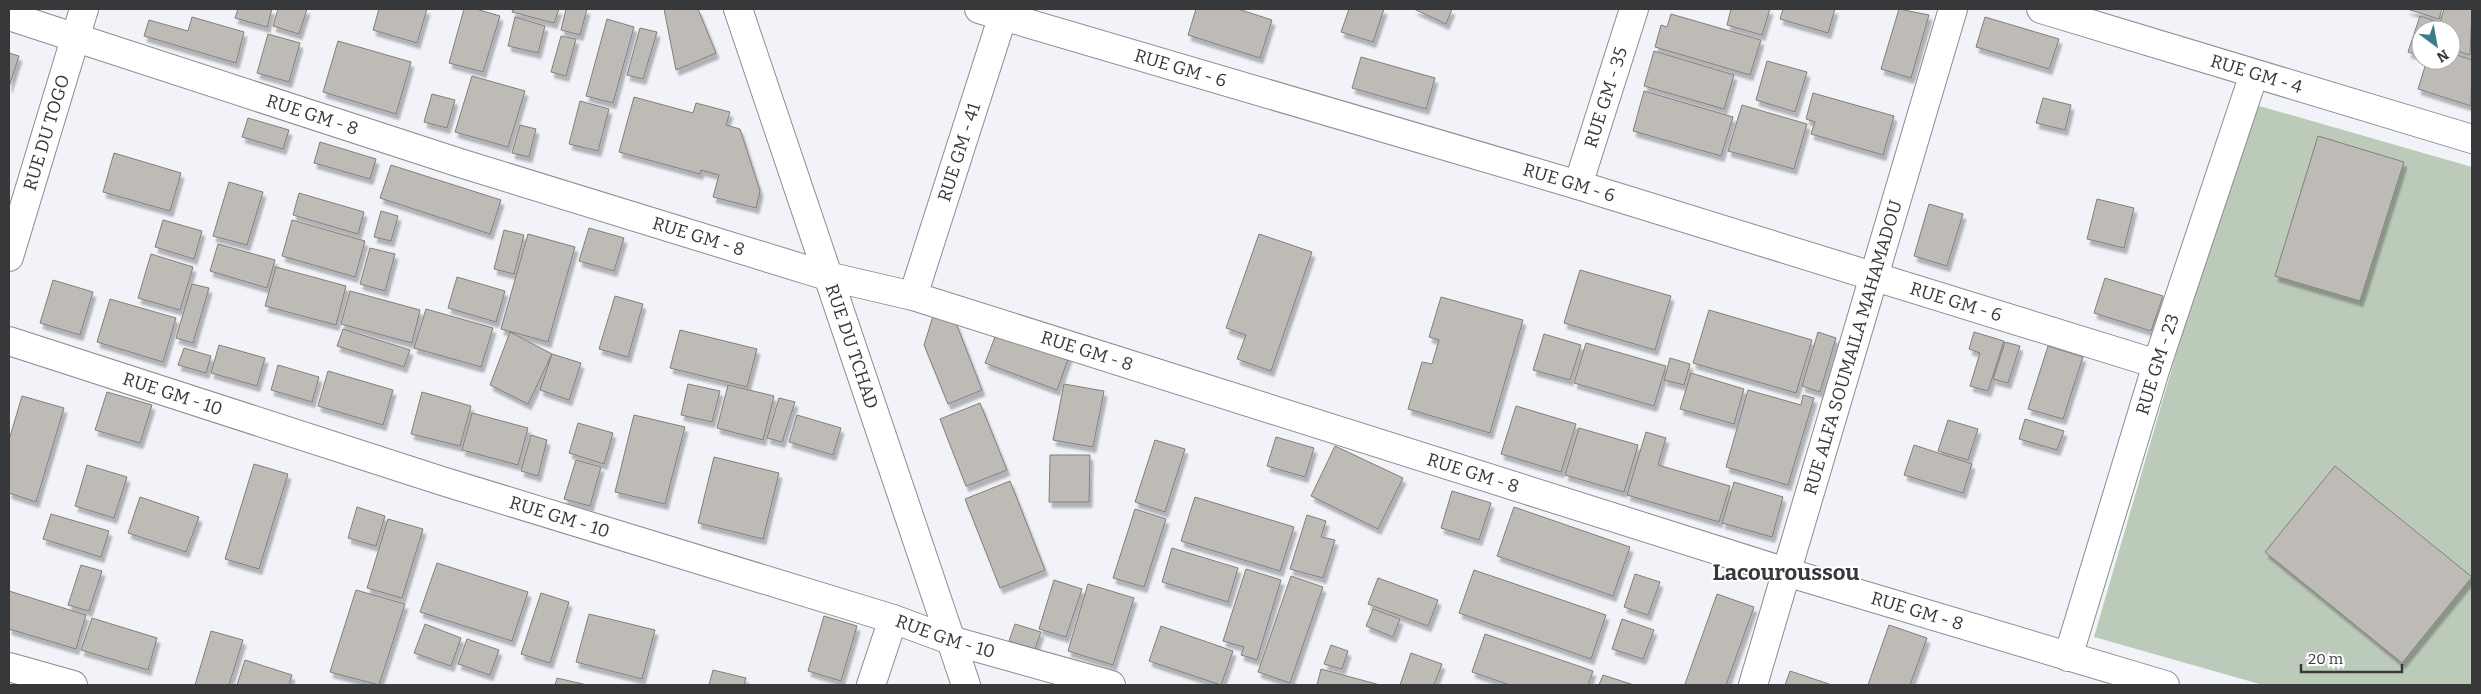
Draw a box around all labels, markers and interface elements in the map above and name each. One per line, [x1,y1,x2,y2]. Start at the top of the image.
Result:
north arrow [2411,20,2461,70]
street label: RUE GM - 6 [1132,44,1229,92]
street label: RUE GM - 35 [1580,44,1632,150]
text: N [2433,46,2452,66]
street label: RUE GM - 4 [2208,50,2306,98]
street label: RUE DU TOGO [19,72,75,193]
street label: RUE GM - 8 [264,90,361,140]
street label: RUE GM - 41 [933,99,985,204]
street label: RUE GM - 6 [1520,158,1618,207]
street label: RUE ALFA SOUMAILA MAHAMADOU [1799,197,1907,497]
street label: RUE GM - 8 [650,212,747,261]
street label: RUE GM - 6 [1907,277,2005,326]
street label: RUE DU TCHAD [821,281,883,412]
street label: RUE GM - 23 [2131,311,2184,417]
street label: RUE GM - 8 [1038,326,1136,376]
street label: RUE GM - 10 [120,368,225,420]
street label: RUE GM - 8 [1424,448,1522,498]
street label: RUE GM - 10 [507,491,612,543]
district label: Lacouroussou [1713,559,1860,586]
street label: RUE GM - 8 [1868,587,1966,635]
street label: RUE GM - 10 [893,610,997,663]
scale bar [2301,642,2402,674]
text: 20 m [2308,650,2344,668]

